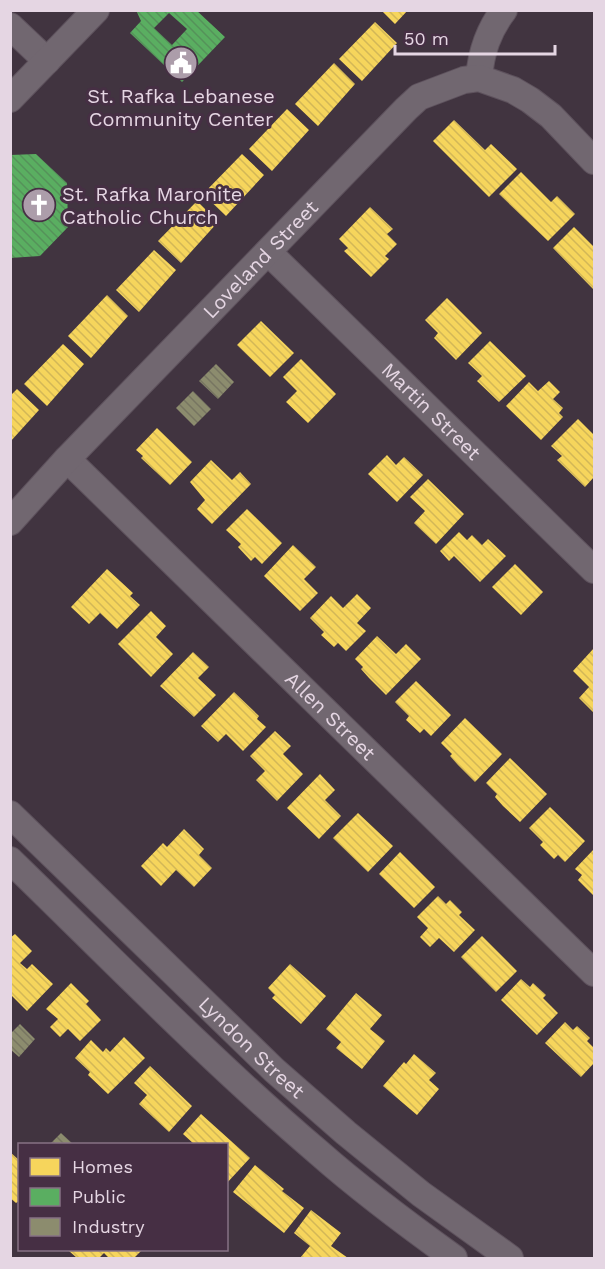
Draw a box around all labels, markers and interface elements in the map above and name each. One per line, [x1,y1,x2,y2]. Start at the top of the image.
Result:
scale bar [395,18,556,56]
text: 50 m [404,28,449,49]
public building icon: St. Rafka Lebanese Community Center [163,45,199,81]
place label: St. Rafka Lebanese Community Center [87,84,275,131]
place label: St. Rafka Maronite Catholic Church [62,182,242,229]
church icon: St. Rafka Maronite Catholic Church [21,187,57,223]
street label: Loveland Street [198,195,323,323]
street label: Martin Street [377,358,486,465]
street label: Allen Street [280,667,381,766]
street label: Lyndon Street [194,992,310,1104]
legend [18,1143,228,1251]
text: Homes [72,1156,133,1177]
text: Public [72,1186,126,1207]
text: Industry [72,1216,145,1237]

